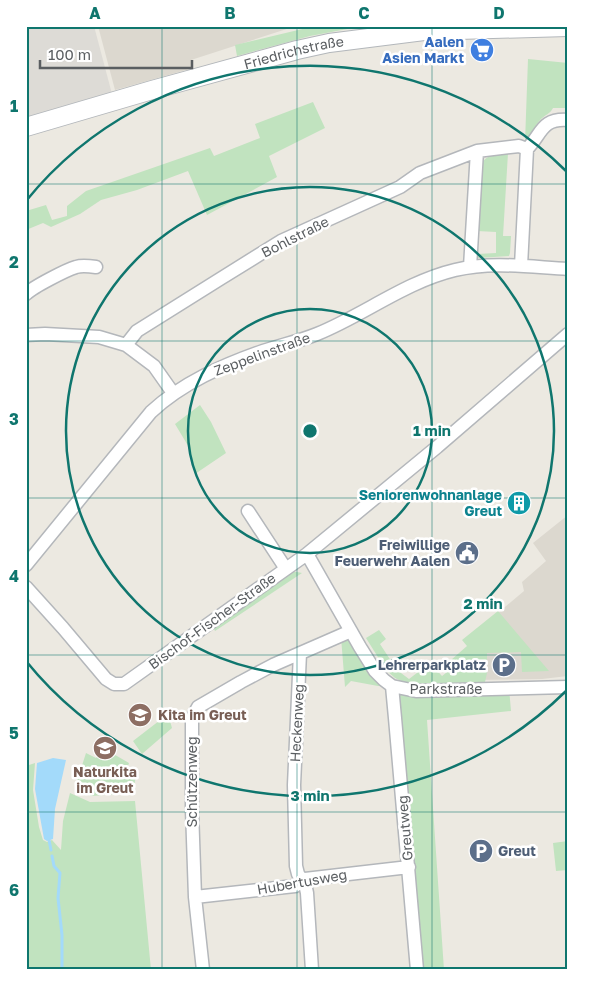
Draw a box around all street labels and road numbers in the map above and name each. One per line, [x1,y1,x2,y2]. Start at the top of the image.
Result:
street label: Friedrichstraße [242,32,345,72]
street label: Bohlstraße [258,212,331,261]
street label: Zeppelinstraße [212,328,312,379]
street label: Bischof-Fischer-Straße [145,569,279,672]
street label: Parkstraße [410,680,482,697]
street label: Heckenweg [286,683,307,763]
street label: Schützenweg [183,736,200,828]
street label: Greutweg [393,795,416,861]
street label: Hubertusweg [256,865,348,898]

